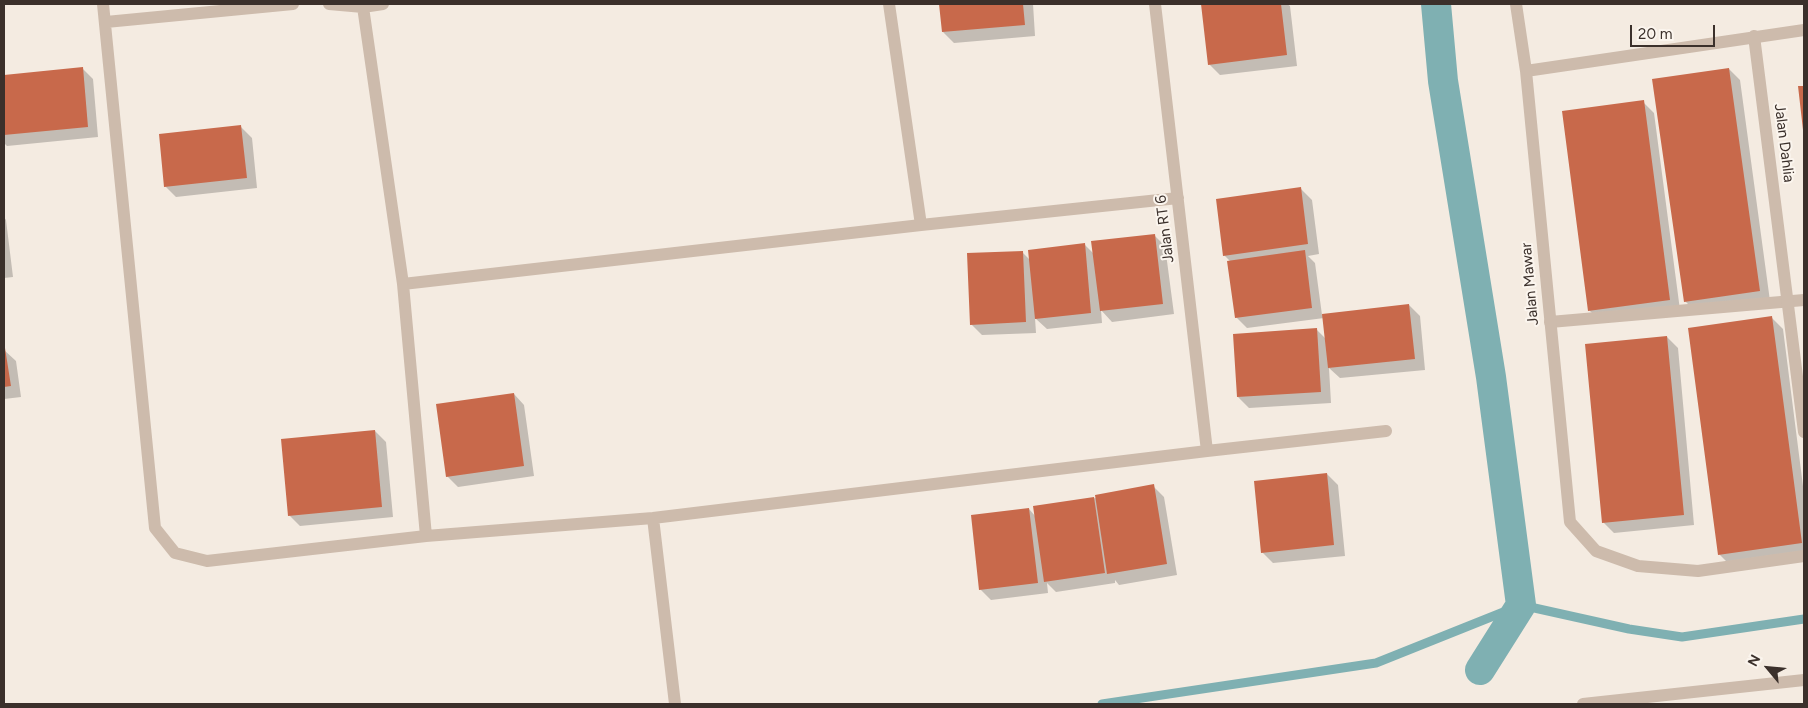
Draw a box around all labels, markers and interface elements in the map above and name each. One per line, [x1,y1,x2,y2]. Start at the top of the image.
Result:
scale bar [1633,15,1718,47]
text: 20 m [1638,25,1672,43]
street label: Jalan Dahlia [1770,103,1798,183]
street label: Jalan RT 6 [1152,194,1178,264]
street label: Jalan Mawar [1517,242,1543,326]
north arrow [1743,643,1793,693]
text: N [1744,652,1764,670]

